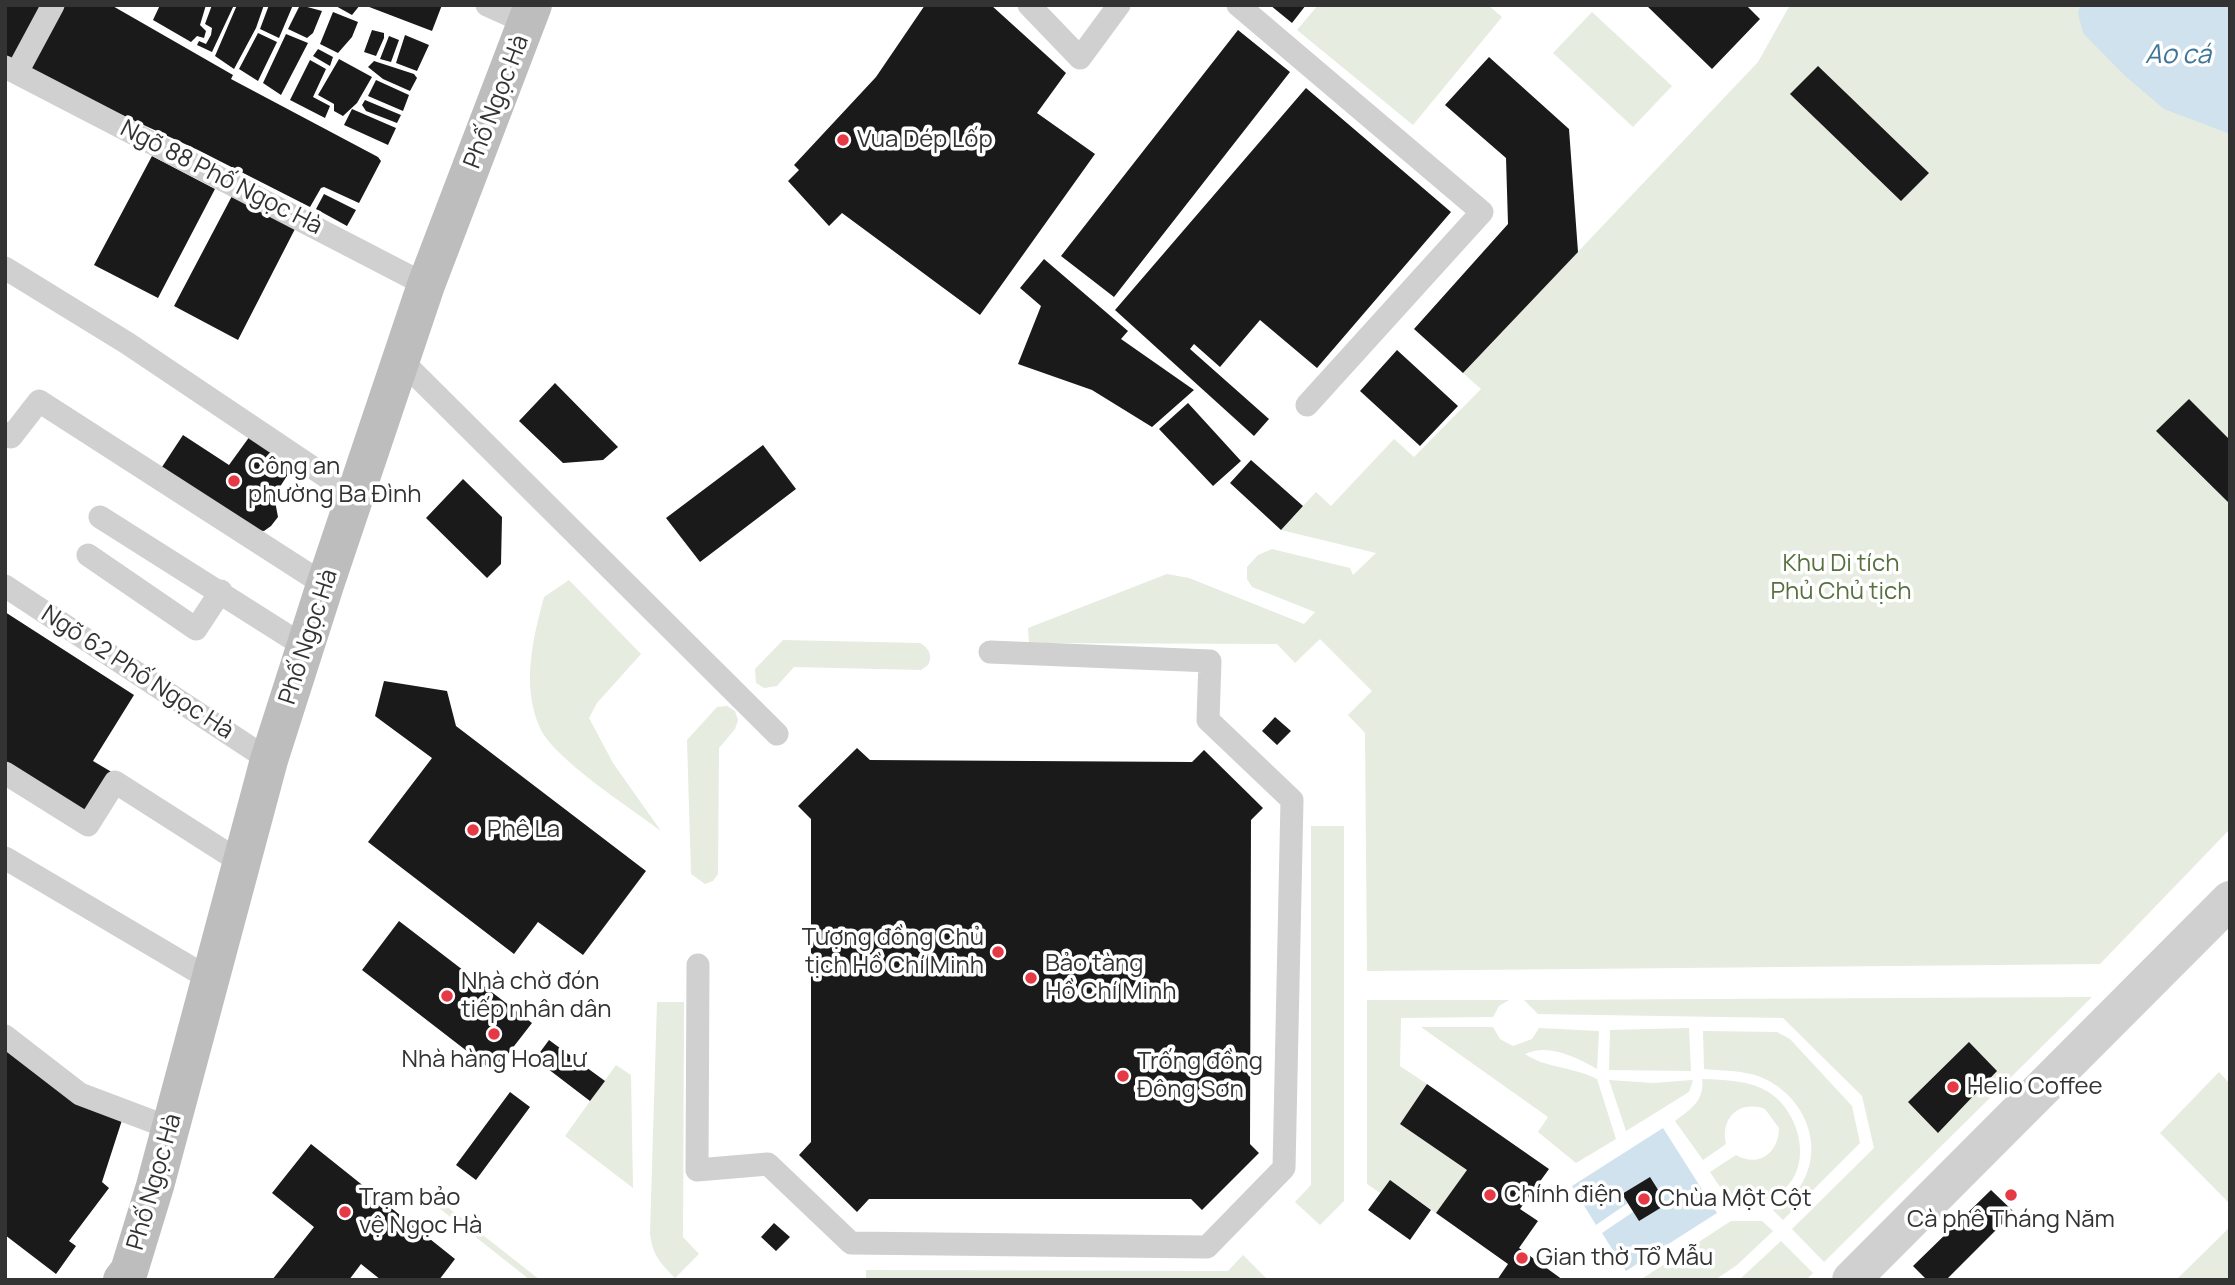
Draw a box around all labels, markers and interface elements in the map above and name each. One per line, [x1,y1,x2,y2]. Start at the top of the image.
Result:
street label: Phố Ngọc Hà [458,31,536,173]
water label: Ao cá [2145,40,2211,72]
street label: Ngõ 88 Phố Ngọc Hà [115,115,327,241]
place label: Vua Dép Lốp [857,126,993,154]
marker: Vua Dép Lốp [835,132,851,148]
place label: Công an phường Ba Đình [248,453,422,509]
marker: Công an phường Ba Đình [226,473,242,489]
park label: Khu Di tích Phủ Chủ tịch [1770,550,1912,606]
street label: Phố Ngọc Hà [274,566,344,708]
street label: Ngõ 62 Phố Ngọc Hà [35,600,239,746]
place label: Phê La [487,816,560,844]
marker: Phê La [465,822,481,838]
place label: Tượng đồng Chủ tịch Hồ Chí Minh [802,924,984,980]
marker: Tượng đồng Chủ tịch Hồ Chí Minh [990,944,1006,960]
place label: Bảo tàng Hồ Chí Minh [1045,950,1177,1006]
place label: Nhà chờ đón tiếp nhân dân [461,968,612,1024]
marker: Bảo tàng Hồ Chí Minh [1023,970,1039,986]
marker: Nhà chờ đón tiếp nhân dân [439,988,455,1004]
marker: Nhà hàng Hoa Lư [486,1026,502,1042]
place label: Nhà hàng Hoa Lư [402,1046,586,1074]
place label: Trống đồng Đông Sơn [1137,1048,1263,1104]
marker: Trống đồng Đông Sơn [1115,1068,1131,1084]
place label: Helio Coffee [1967,1073,2103,1101]
marker: Helio Coffee [1945,1079,1961,1095]
street label: Phố Ngọc Hà [122,1111,188,1253]
place label: Chính điện [1504,1181,1622,1209]
place label: Trạm bảo vệ Ngọc Hà [359,1184,482,1240]
place label: Chùa Một Cột [1658,1185,1812,1213]
marker: Chính điện [1482,1187,1498,1203]
marker: Cà phê Tháng Năm [2003,1187,2019,1203]
marker: Chùa Một Cột [1636,1191,1652,1207]
marker: Trạm bảo vệ Ngọc Hà [337,1204,353,1220]
place label: Cà phê Tháng Năm [1907,1206,2115,1234]
place label: Gian thờ Tổ Mẫu [1536,1244,1713,1272]
marker: Gian thờ Tổ Mẫu [1514,1250,1530,1266]

